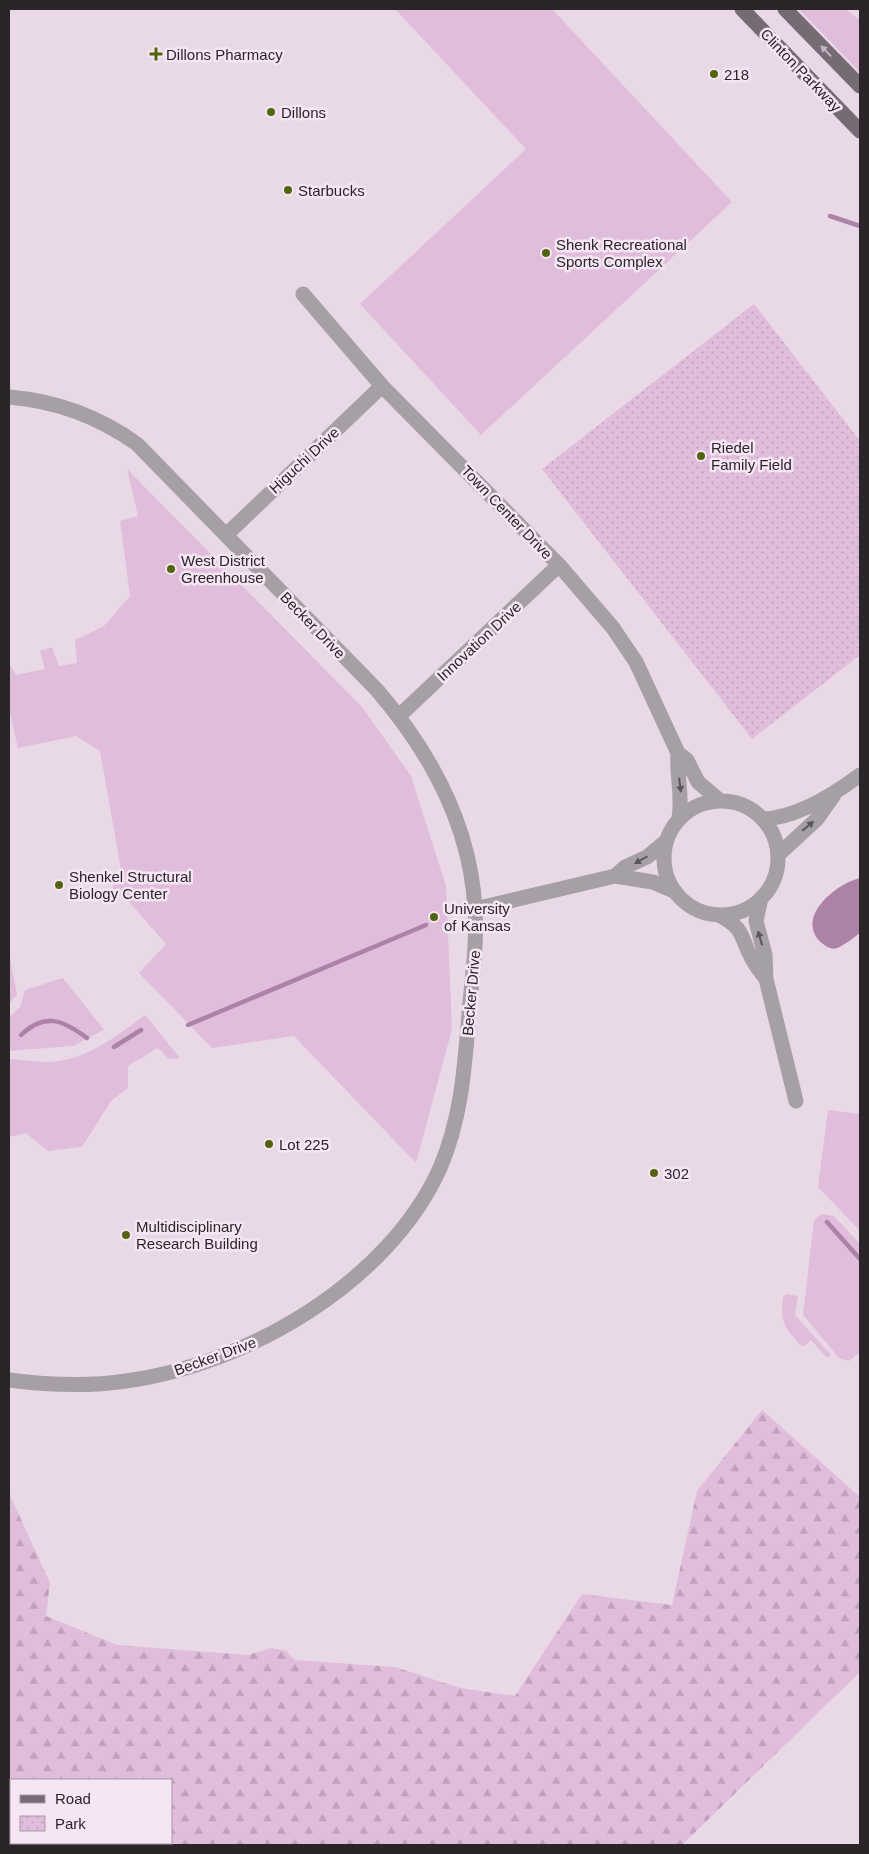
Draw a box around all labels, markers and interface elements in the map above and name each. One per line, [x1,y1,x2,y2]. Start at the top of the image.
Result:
street label: Clinton Parkway [757,25,845,115]
place label: Dillons Pharmacy [166,46,283,63]
one-way arrow [820,46,832,58]
marker: Dillons Pharmacy [150,48,162,60]
place label: 218 [724,66,749,83]
marker: 218 [708,68,720,80]
place label: Dillons [281,104,326,121]
marker: Dillons [265,106,277,118]
place label: Starbucks [298,182,365,199]
marker: Starbucks [282,184,294,196]
place label: Shenk Recreational Sports Complex [556,236,687,270]
marker: Shenk Recreational Sports Complex [540,247,552,259]
street label: Higuchi Drive [266,423,342,497]
place label: Riedel Family Field [711,439,792,473]
marker: Riedel Family Field [695,450,707,462]
street label: Town Center Drive [458,462,556,562]
place label: West District Greenhouse [181,552,266,586]
marker: West District Greenhouse [165,563,177,575]
street label: Becker Drive [277,588,349,662]
street label: Innovation Drive [434,598,524,684]
one-way arrow [676,778,684,794]
one-way arrow [801,820,814,831]
one-way arrow [634,856,648,865]
place label: Shenkel Structural Biology Center [69,868,192,902]
marker: Shenkel Structural Biology Center [53,879,65,891]
place label: University of Kansas [444,900,511,934]
marker: University of Kansas [428,911,440,923]
one-way arrow [756,931,764,946]
street label: Becker Drive [459,949,483,1037]
place label: Lot 225 [279,1136,329,1153]
marker: Lot 225 [263,1138,275,1150]
place label: 302 [664,1165,689,1182]
marker: 302 [648,1167,660,1179]
place label: Multidisciplinary Research Building [136,1218,258,1252]
marker: Multidisciplinary Research Building [120,1229,132,1241]
street label: Becker Drive [172,1333,258,1379]
legend [10,1779,172,1844]
text: Road [55,1790,91,1807]
text: Park [55,1815,86,1832]

